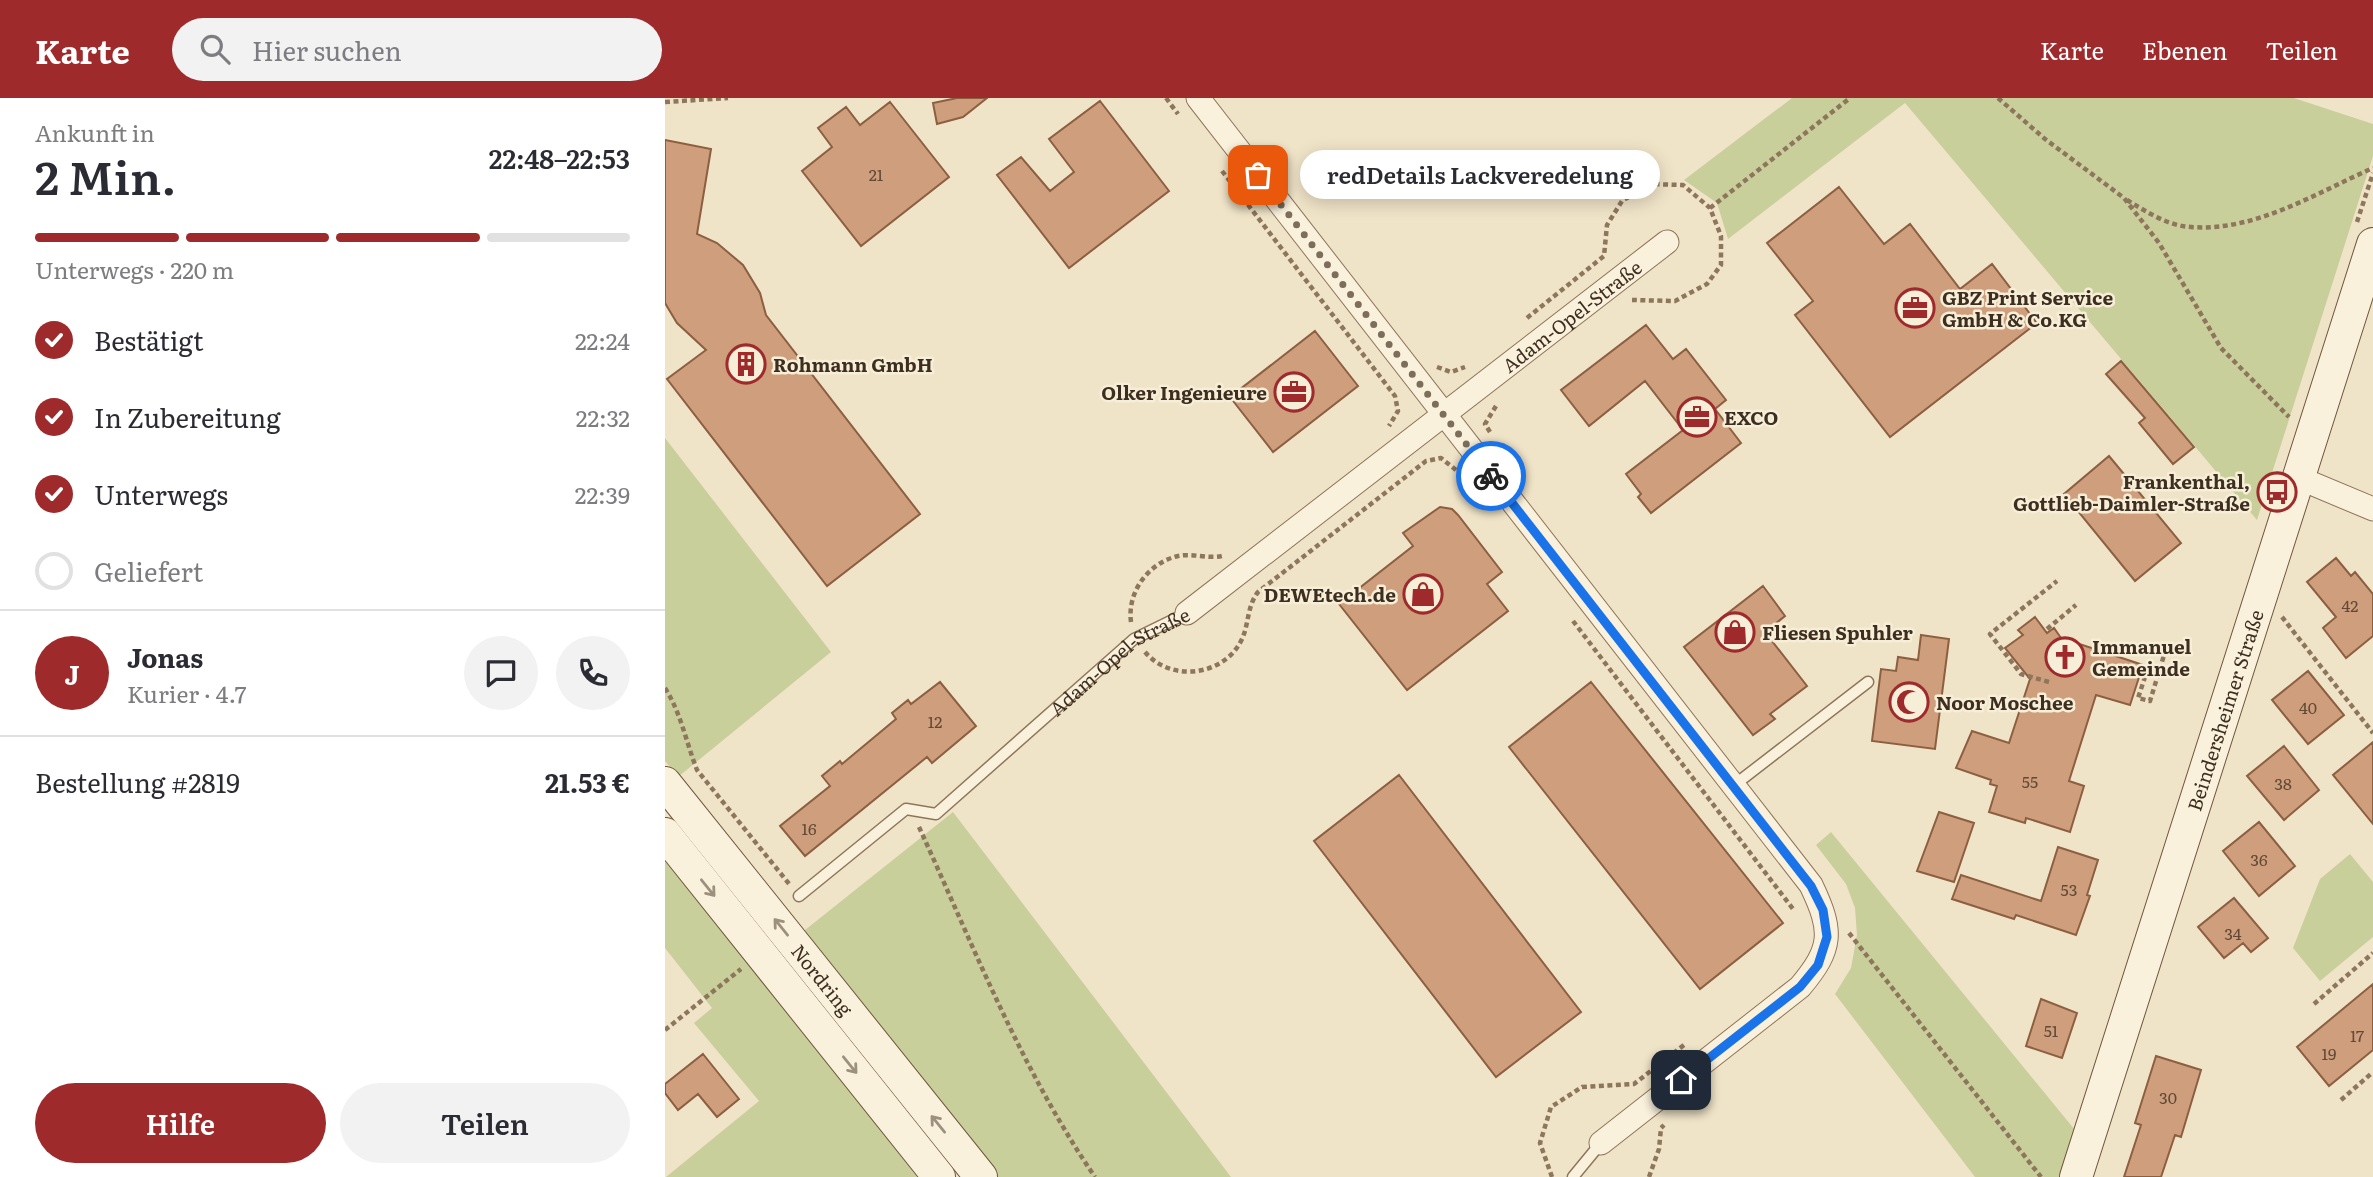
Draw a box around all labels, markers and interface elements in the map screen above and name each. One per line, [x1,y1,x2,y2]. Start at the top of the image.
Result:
search box [172,18,662,81]
text: Karte [35,25,130,74]
icon: search [196,30,234,68]
text: Hier suchen [252,30,402,69]
text: Karte [2040,32,2104,67]
text: Ebenen [2142,32,2228,67]
text: Teilen [2266,32,2338,67]
text: Ankunft in [35,115,155,149]
text: 22:48–22:53 [489,138,630,177]
text: 2 Min. [35,141,176,209]
pin [1228,145,1288,205]
callout: redDetails Lackveredelung [1300,150,1661,200]
icon: bag [1239,156,1277,194]
text: redDetails Lackveredelung [1327,157,1633,191]
house number: 21 [869,162,884,186]
text: Unterwegs · 220 m [35,252,234,286]
street label: Adam-Opel-Straße [1496,253,1647,379]
place label: GBZ Print Service GmbH & Co.KG [1942,283,2113,333]
office icon: GBZ Print Service GmbH & Co.KG [1894,287,1936,329]
text: Bestätigt [94,320,203,359]
icon: check [35,321,73,359]
text: 22:24 [575,323,630,357]
building icon: Rohmann GmbH [725,343,767,385]
place label: Rohmann GmbH [773,350,933,378]
office icon: Olker Ingenieure [1273,371,1315,413]
place label: Olker Ingenieure [1101,378,1267,406]
office icon: EXCO [1676,396,1718,438]
text: In Zubereitung [94,397,281,436]
icon: check [35,398,73,436]
text: 22:32 [576,400,630,434]
place label: EXCO [1724,403,1778,431]
courier [1456,441,1526,511]
icon: bike [1472,457,1510,495]
place label: Frankenthal, Gottlieb-Daimler-Straße [2013,467,2250,517]
bus stop icon: Frankenthal, Gottlieb-Daimler-Straße [2256,471,2298,513]
text: Unterwegs [94,474,228,513]
icon: check [35,475,73,513]
text: 22:39 [575,477,630,511]
text: Geliefert [94,551,203,590]
shop icon: DEWEtech.de [1402,573,1444,615]
place label: DEWEtech.de [1263,580,1396,608]
house number: 42 [2342,593,2358,617]
street label: Adam-Opel-Straße [1043,600,1194,722]
street label: Beindersheimer Straße [2179,606,2270,814]
shop icon: Fliesen Spuhler [1714,611,1756,653]
place label: Fliesen Spuhler [1762,618,1914,646]
place label: Immanuel Gemeinde [2092,632,2192,682]
button: chat [464,636,538,710]
button: phone [556,636,630,710]
church icon: Immanuel Gemeinde [2044,636,2086,678]
text: Jonas [127,637,203,676]
text: J [65,654,79,693]
text: Kurier · 4.7 [127,676,247,710]
mosque icon: Noor Moschee [1888,681,1930,723]
place label: Noor Moschee [1936,688,2074,716]
house number: 40 [2299,695,2317,719]
house number: 12 [928,709,942,733]
text: Bestellung #2819 [35,762,240,801]
text: 21.53 € [545,762,630,801]
house number: 55 [2022,769,2038,793]
house number: 38 [2274,771,2292,795]
house number: 16 [801,816,817,840]
house number: 36 [2250,847,2268,871]
house number: 53 [2061,877,2077,901]
one-way arrow [700,878,715,896]
one-way arrow [773,919,788,937]
house number: 34 [2224,921,2242,945]
street label: Nordring [785,938,860,1022]
house number: 51 [2044,1018,2059,1042]
house number: 17 [2350,1023,2364,1047]
house number: 19 [2322,1041,2336,1065]
pin [1651,1050,1711,1110]
one-way arrow [842,1056,857,1074]
icon: home [1662,1061,1700,1099]
button: Hilfe [35,1083,326,1163]
button: Teilen [340,1083,630,1163]
house number: 30 [2159,1085,2177,1109]
one-way arrow [931,1115,946,1133]

